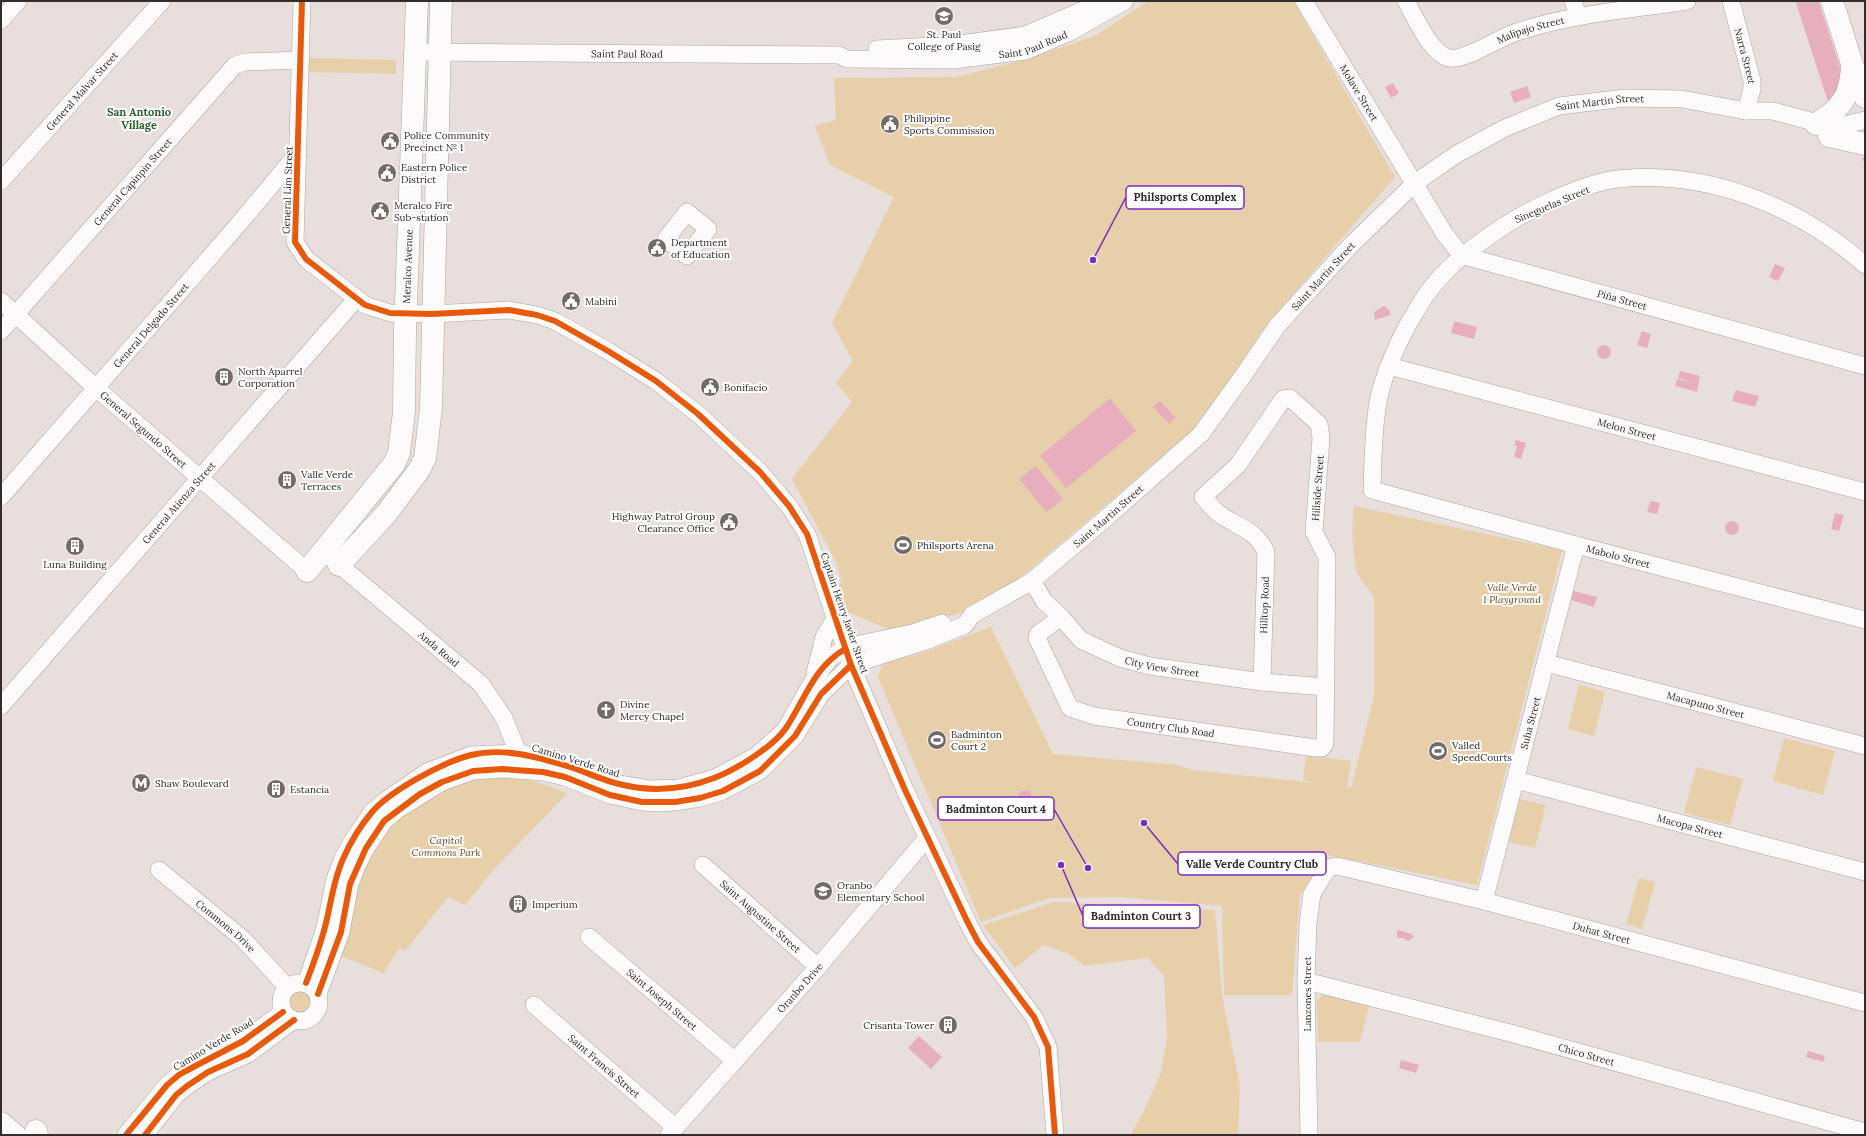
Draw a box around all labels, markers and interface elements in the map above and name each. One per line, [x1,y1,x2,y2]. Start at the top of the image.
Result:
school or university icon: St. Paul College of Pasig [933,5,955,27]
street label: Malipajo Street [1495,14,1566,47]
street label: Narra Street [1731,27,1758,84]
place label: St. Paul College of Pasig [907,28,981,53]
street label: Saint Paul Road [998,28,1070,61]
street label: Saint Paul Road [591,47,663,61]
street label: General Malvar Street [43,49,121,133]
street label: Molave Street [1337,62,1381,124]
street label: Saint Martin Street [1554,92,1644,114]
district label: San Antonio Village [107,105,171,132]
place label: Philippine Sports Commission [904,112,994,137]
public building icon: Philippine Sports Commission [879,113,901,135]
place label: Police Community Precinct № 1 [404,129,490,154]
public building icon: Police Community Precinct № 1 [379,130,401,152]
street label: General Capinpin Street [91,135,175,228]
street label: General Lim Street [279,146,296,234]
place label: Eastern Police District [401,161,468,186]
public building icon: Eastern Police District [376,162,398,184]
street label: Sineguelas Street [1513,183,1592,226]
callout: Philsports Complex [1126,186,1244,209]
text: Philsports Complex [1134,190,1236,204]
place label: Meralco Fire Sub-station [394,199,453,224]
public building icon: Meralco Fire Sub-station [369,200,391,222]
street label: Meralco Avenue [400,228,416,304]
place label: Department of Education [671,236,730,261]
public building icon: Department of Education [646,237,668,259]
street label: Saint Martin Street [1289,239,1358,313]
street label: General Delgado Street [111,280,192,371]
street label: Piña Street [1596,287,1649,313]
public building icon: Mabini [560,290,582,312]
place label: Mabini [585,295,617,308]
place label: North Aparrel Corporation [238,365,303,390]
building icon: North Aparrel Corporation [213,366,235,388]
public building icon: Bonifacio [699,376,721,398]
place label: Bonifacio [724,381,768,394]
street label: General Segundo Street [97,389,190,471]
street label: Melon Street [1596,415,1658,443]
street label: Hillside Street [1309,455,1327,521]
street label: General Atienza Street [139,459,218,547]
place label: Valle Verde Terraces [300,468,354,493]
building icon: Valle Verde Terraces [276,469,298,491]
street label: Saint Martin Street [1071,482,1146,550]
place label: Highway Patrol Group Clearance Office [612,510,716,535]
public building icon: Highway Patrol Group Clearance Office [718,511,740,533]
sports icon: Philsports Arena [892,534,914,556]
building icon: Luna Building [64,535,86,557]
place label: Philsports Arena [917,539,994,552]
street label: Mabolo Street [1585,542,1652,571]
street label: Captain Henry Javier Street [818,551,871,676]
place label: Luna Building [43,558,107,571]
street label: Hilltop Road [1257,576,1272,634]
park label: Valle Verde 1 Playground [1483,581,1541,606]
street label: Anda Road [415,628,462,670]
street label: City View Street [1123,654,1200,680]
street label: Macapuno Street [1665,689,1746,721]
street label: Suha Street [1517,695,1544,751]
place label: Divine Mercy Chapel [620,698,684,723]
church icon: Divine Mercy Chapel [595,699,617,721]
street label: Country Club Road [1126,715,1215,740]
place label: Badminton Court 2 [951,728,1002,753]
sports icon: Badminton Court 2 [926,729,948,751]
place label: Valled SpeedCourts [1451,739,1512,764]
sports icon: Valled SpeedCourts [1427,740,1449,762]
street label: Camino Verde Road [530,741,622,780]
metro station icon: Shaw Boulevard [130,772,152,794]
place label: Shaw Boulevard [155,777,229,790]
building icon: Estancia [265,778,287,800]
place label: Estancia [290,783,329,796]
callout: Badminton Court 4 [938,797,1054,820]
text: Badminton Court 4 [946,802,1046,816]
street label: Macopa Street [1656,811,1724,841]
park label: Capitol Commons Park [412,834,480,859]
callout: Valle Verde Country Club [1178,852,1326,875]
text: Valle Verde Country Club [1186,857,1318,871]
street label: Saint Augustine Street [717,877,804,956]
place label: Oranbo Elementary School [837,879,925,904]
school or university icon: Oranbo Elementary School [812,880,834,902]
building icon: Imperium [507,893,529,915]
street label: Commons Drive [193,897,258,956]
place label: Imperium [532,898,578,911]
callout: Badminton Court 3 [1083,905,1200,928]
text: Badminton Court 3 [1091,909,1191,923]
street label: Duhat Street [1571,919,1632,947]
street label: Lanzones Street [1301,956,1314,1032]
street label: Oranbo Drive [774,960,826,1016]
street label: Saint Joseph Street [624,966,700,1033]
building icon: Crisanta Tower [937,1014,959,1036]
street label: Camino Verde Road [171,1015,256,1074]
place label: Crisanta Tower [863,1019,935,1032]
street label: Saint Francis Street [565,1032,643,1101]
street label: Chico Street [1557,1041,1616,1069]

